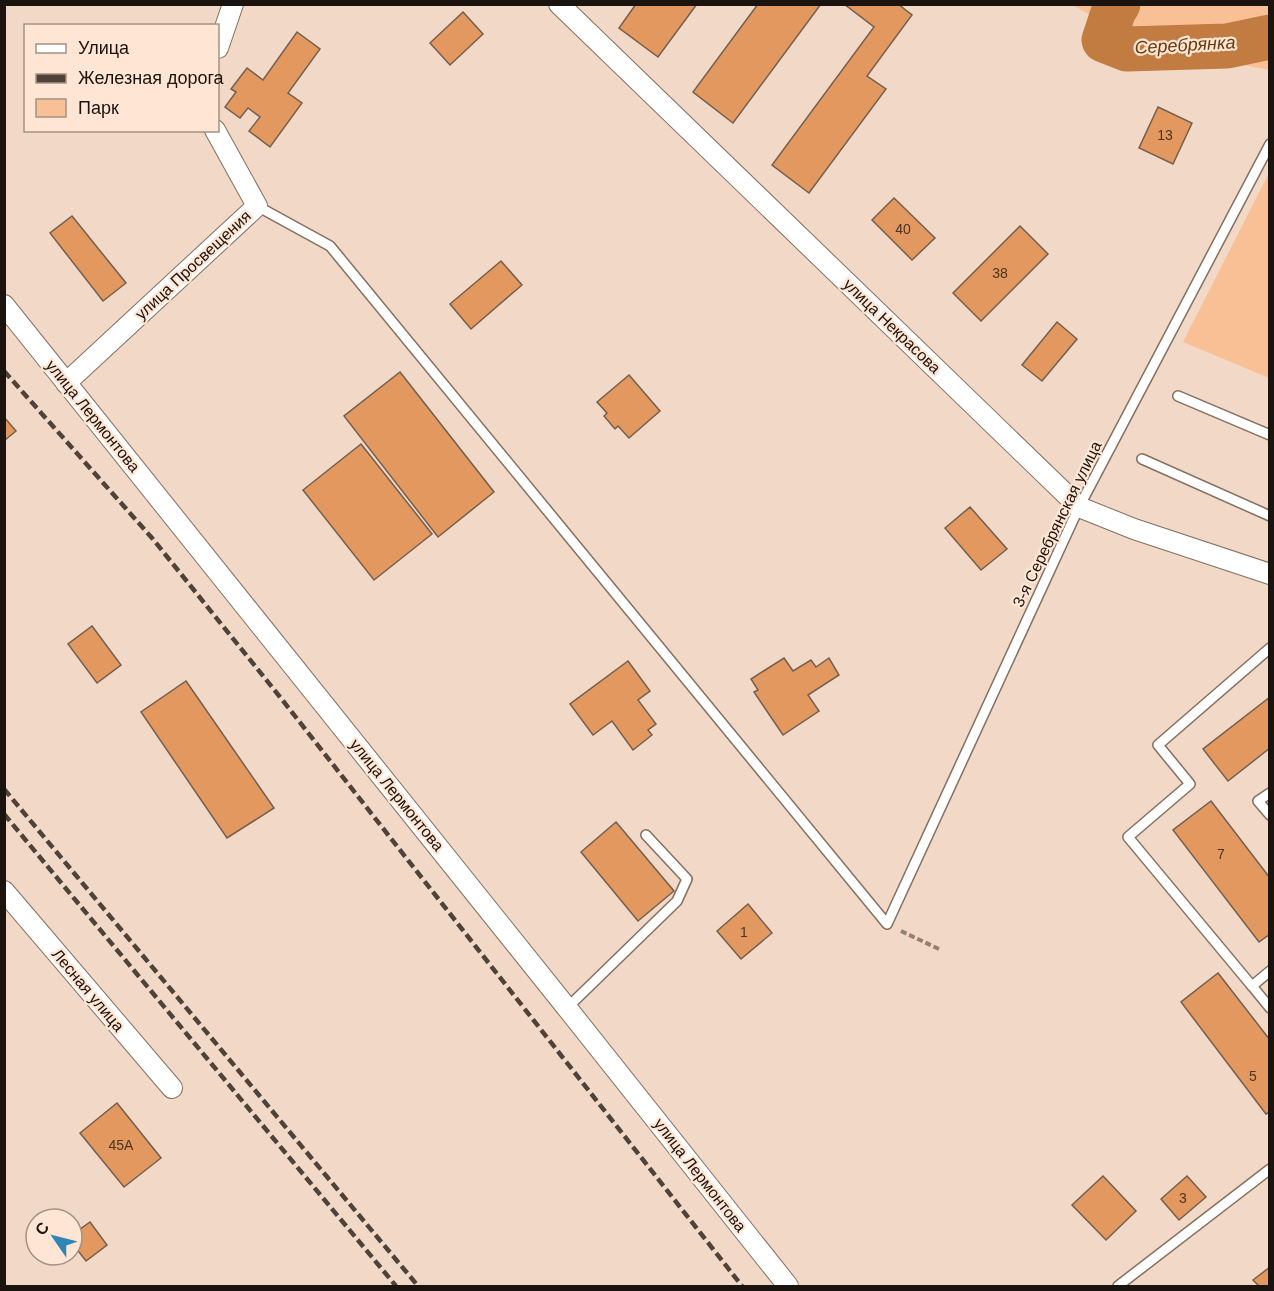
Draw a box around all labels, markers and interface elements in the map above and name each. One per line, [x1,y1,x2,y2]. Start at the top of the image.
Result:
legend [24,24,219,132]
water label: Серебрянка [1134,32,1236,58]
text: Улица [78,38,130,58]
text: Железная дорога [78,68,225,88]
text: Парк [78,98,119,118]
house number: 13 [1157,127,1173,143]
street label: улица Просвещения [132,207,254,323]
house number: 40 [895,221,911,237]
house number: 38 [992,265,1008,281]
street label: улица Некрасова [840,275,944,377]
street label: улица Лермонтова [43,357,143,475]
street label: 3-я Серебрянская улица [1009,438,1105,610]
street label: улица Лермонтова [347,736,447,854]
house number: 7 [1217,846,1225,862]
house number: 1 [740,924,748,940]
street label: Лесная улица [49,945,127,1035]
house number: 5 [1249,1068,1257,1084]
street label: улица Лермонтова [651,1115,749,1235]
house number: 45А [109,1137,134,1153]
house number: 3 [1179,1190,1187,1206]
north arrow [24,1207,84,1267]
text: С [32,1219,53,1238]

